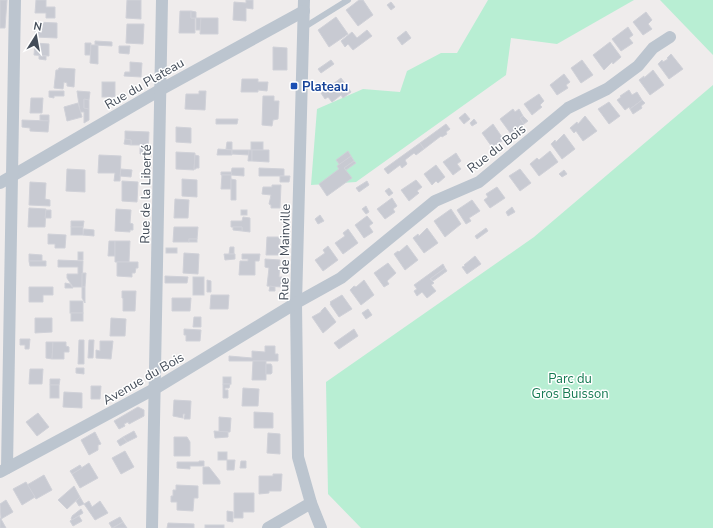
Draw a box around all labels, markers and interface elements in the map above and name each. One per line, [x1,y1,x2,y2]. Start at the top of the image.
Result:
north arrow [16,16,56,56]
text: N [32,19,43,35]
street label: Rue du Plateau [101,54,188,114]
place label: Plateau [302,78,348,96]
marker: Plateau [289,81,299,91]
street label: Rue du Bois [464,120,530,177]
street label: Rue de la Liberté [136,144,156,244]
street label: Rue de Mainville [275,203,295,301]
street label: Avenue du Bois [100,348,187,409]
park label: Parc du Gros Buisson [531,370,609,403]

